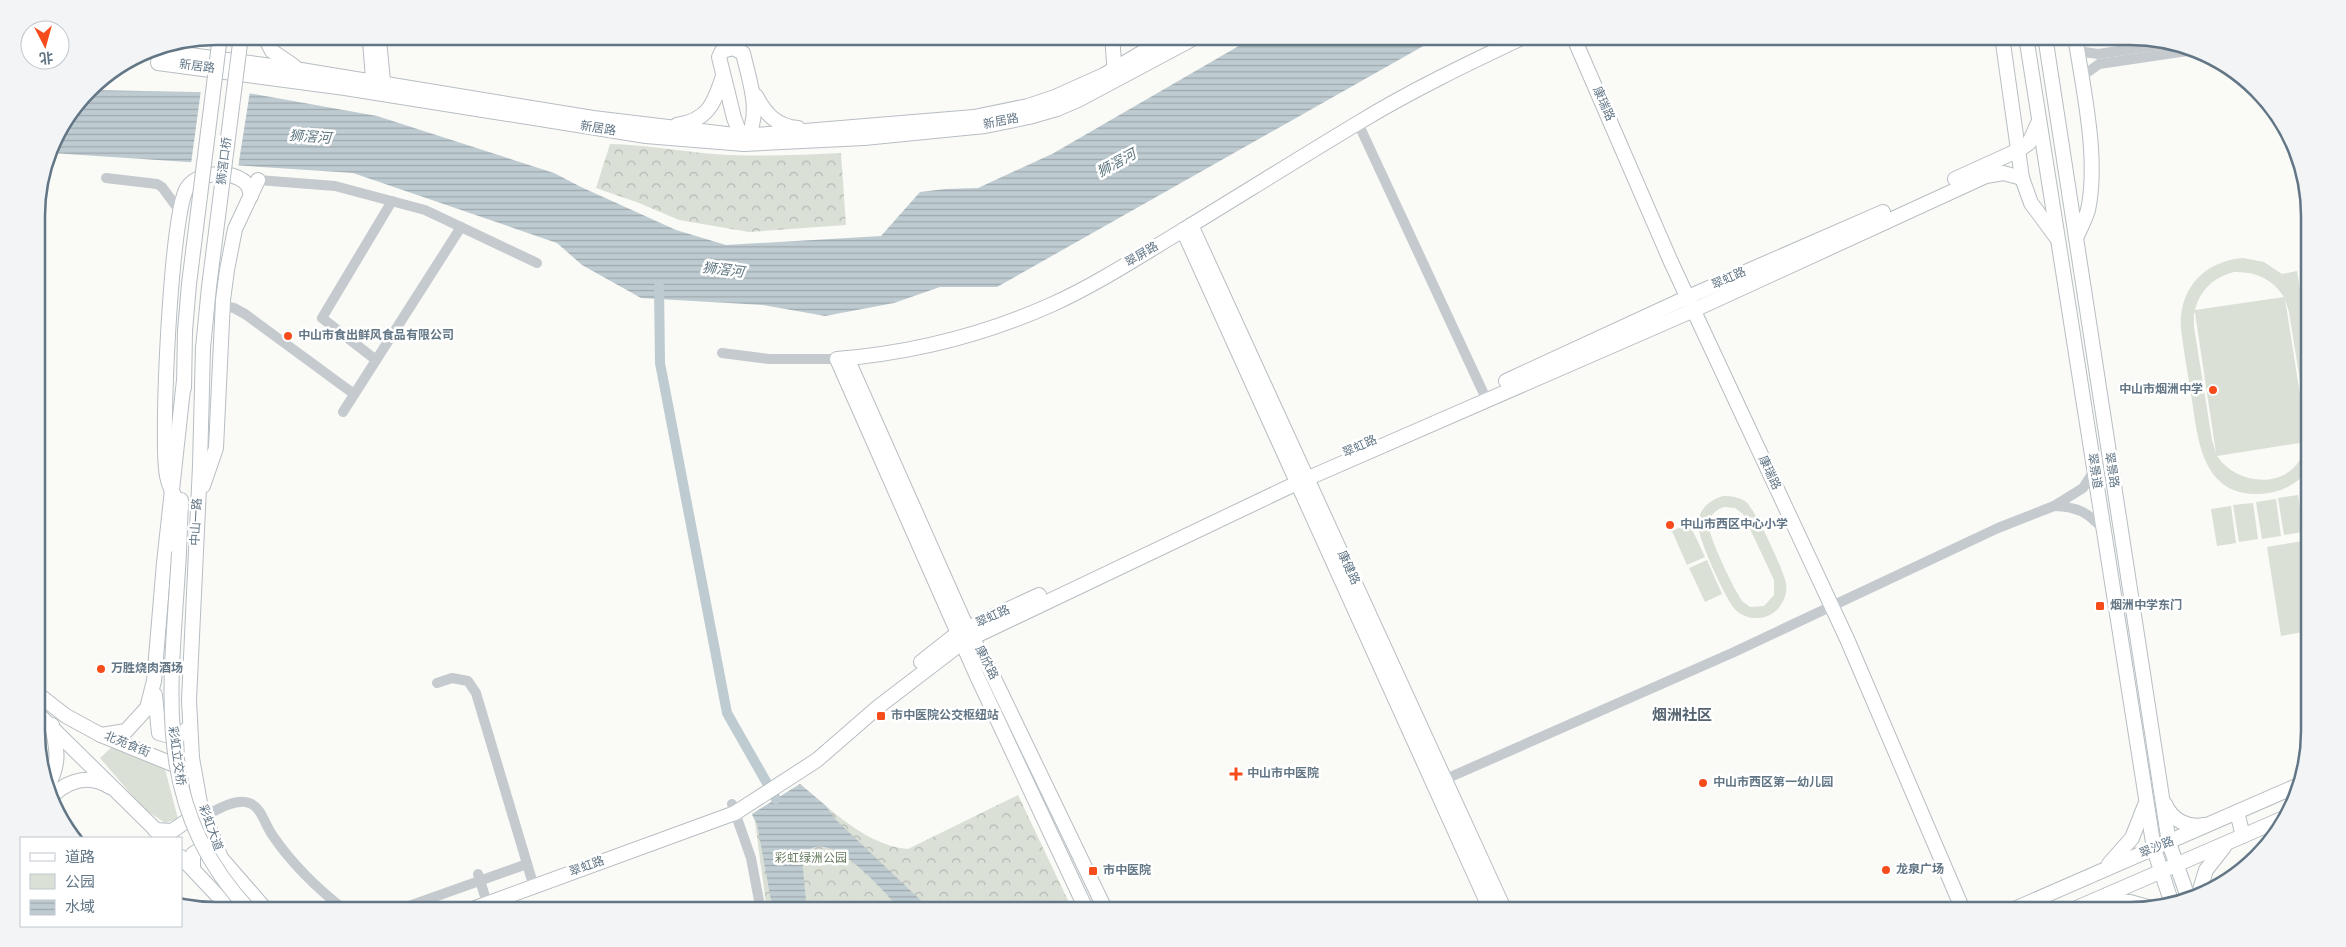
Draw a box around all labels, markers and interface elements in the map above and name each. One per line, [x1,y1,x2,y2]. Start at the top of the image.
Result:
north arrow [20,20,70,70]
text: 北 [38,47,54,66]
street label: 新居路 [178,57,216,77]
street label: 康瑞路 [1588,84,1618,124]
street label: 新居路 [982,111,1020,133]
street label: 新居路 [579,118,617,140]
water label: 狮滘河 [288,128,335,148]
street label: 狮滘口桥 [214,136,236,186]
water label: 狮滘河 [1095,145,1142,182]
street label: 翠屏路 [1122,239,1162,271]
water label: 狮滘河 [701,260,748,282]
street label: 翠虹路 [1709,264,1749,294]
place label: 中山市食出鲜风食品有限公司 [298,328,454,344]
marker: 中山市食出鲜风食品有限公司 [282,330,294,342]
place label: 中山市烟洲中学 [2119,382,2203,398]
marker: 中山市烟洲中学 [2207,384,2219,396]
street label: 翠虹路 [1340,432,1380,462]
street label: 翠景路 [2100,451,2122,489]
street label: 翠景道 [2083,452,2105,490]
street label: 康瑞路 [1754,453,1784,493]
street label: 中山一路 [188,498,206,546]
place label: 中山市西区中心小学 [1680,517,1788,533]
marker: 中山市西区中心小学 [1664,519,1676,531]
street label: 康健路 [1333,548,1363,588]
place label: 烟洲中学东门 [2110,598,2182,614]
marker: 烟洲中学东门 [2094,600,2106,612]
street label: 翠虹路 [973,602,1013,632]
street label: 康欣路 [971,643,1001,683]
place label: 万胜烧肉酒场 [111,661,183,677]
marker: 万胜烧肉酒场 [95,663,107,675]
district label: 烟洲社区 [1652,706,1712,726]
place label: 市中医院公交枢纽站 [891,708,999,724]
marker: 市中医院公交枢纽站 [875,710,887,722]
street label: 彩虹立交桥 [164,725,188,787]
street label: 北苑食街 [102,729,152,761]
place label: 中山市中医院 [1247,766,1319,782]
marker: 中山市中医院 [1229,767,1243,781]
place label: 中山市西区第一幼儿园 [1713,775,1833,791]
marker: 中山市西区第一幼儿园 [1697,777,1709,789]
street label: 彩虹大道 [194,803,226,853]
street label: 翠沙路 [2137,834,2177,862]
legend [20,837,182,927]
text: 道路 [65,849,95,868]
park label: 彩虹绿洲公园 [775,851,847,867]
street label: 翠虹路 [567,853,607,881]
place label: 龙泉广场 [1896,862,1944,878]
place label: 市中医院 [1103,863,1151,879]
marker: 龙泉广场 [1880,864,1892,876]
marker: 市中医院 [1087,865,1099,877]
text: 公园 [65,874,95,893]
text: 水域 [65,899,95,918]

